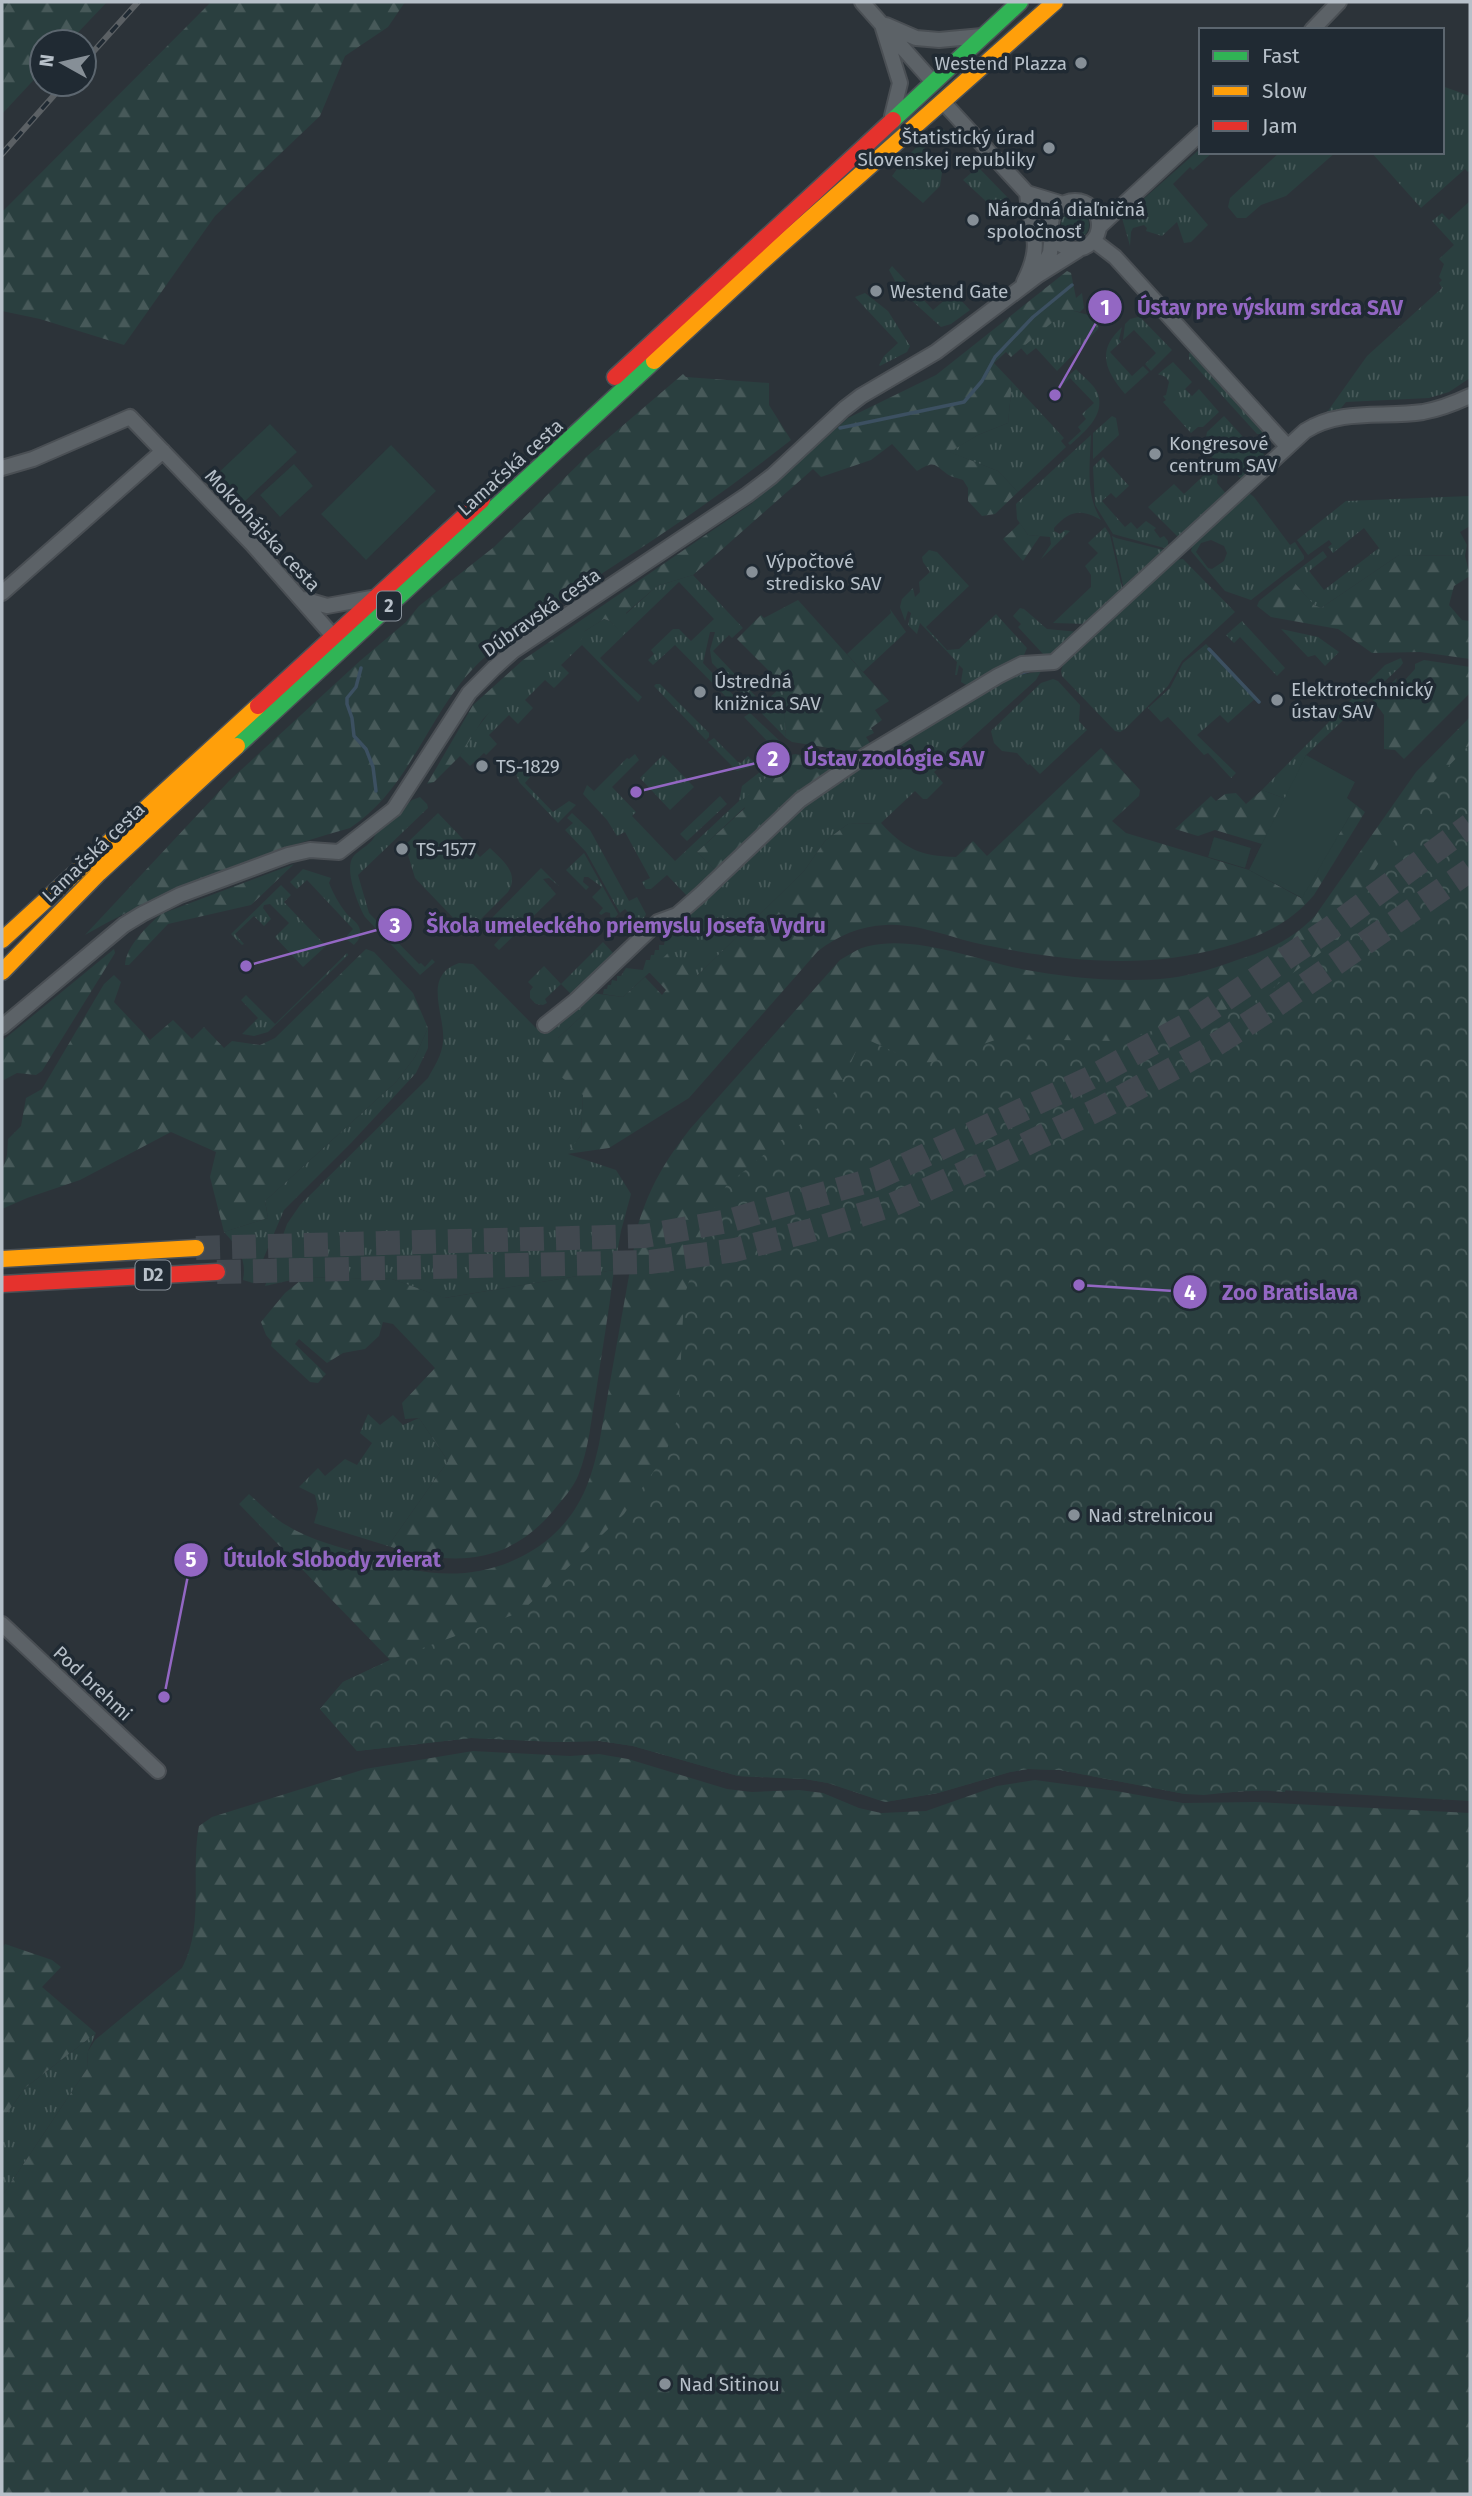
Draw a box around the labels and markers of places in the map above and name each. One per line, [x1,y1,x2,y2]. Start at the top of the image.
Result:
place label: Westend Plazza [934,52,1067,75]
marker: Westend Plazza [1073,55,1089,71]
place label: Štatistický úrad Slovenskej republiky [858,126,1036,171]
marker: Štatistický úrad Slovenskej republiky [1041,140,1057,156]
place label: Národná diaľničná spoločnosť [987,198,1145,243]
marker: Národná diaľničná spoločnosť [965,212,981,228]
place label: Westend Gate [890,280,1008,303]
marker: Westend Gate [868,283,884,299]
callout: Ústav pre výskum srdca SAV [1088,286,1417,328]
place label: Kongresové centrum SAV [1169,432,1278,477]
marker: Kongresové centrum SAV [1147,446,1163,462]
place label: Výpočtové stredisko SAV [766,550,882,595]
marker: Výpočtové stredisko SAV [744,564,760,580]
place label: Ústredná knižnica SAV [714,670,821,715]
place label: Elektrotechnický ústav SAV [1291,678,1434,723]
marker: Ústredná knižnica SAV [692,684,708,700]
marker: Elektrotechnický ústav SAV [1269,692,1285,708]
callout: Ústav zoológie SAV [755,738,999,780]
place label: TS-1829 [496,755,560,778]
marker: TS-1829 [474,758,490,774]
place label: TS-1577 [416,838,476,861]
marker: TS-1577 [394,841,410,857]
callout: Škola umeleckého priemyslu Josefa Vydru [378,904,840,946]
callout: Zoo Bratislava [1173,1271,1372,1313]
place label: Nad strelnicou [1088,1504,1213,1527]
marker: Nad strelnicou [1066,1507,1082,1523]
callout: Útulok Slobody zvierat [174,1539,454,1581]
place label: Nad Sitinou [679,2373,780,2396]
marker: Nad Sitinou [657,2376,673,2392]

